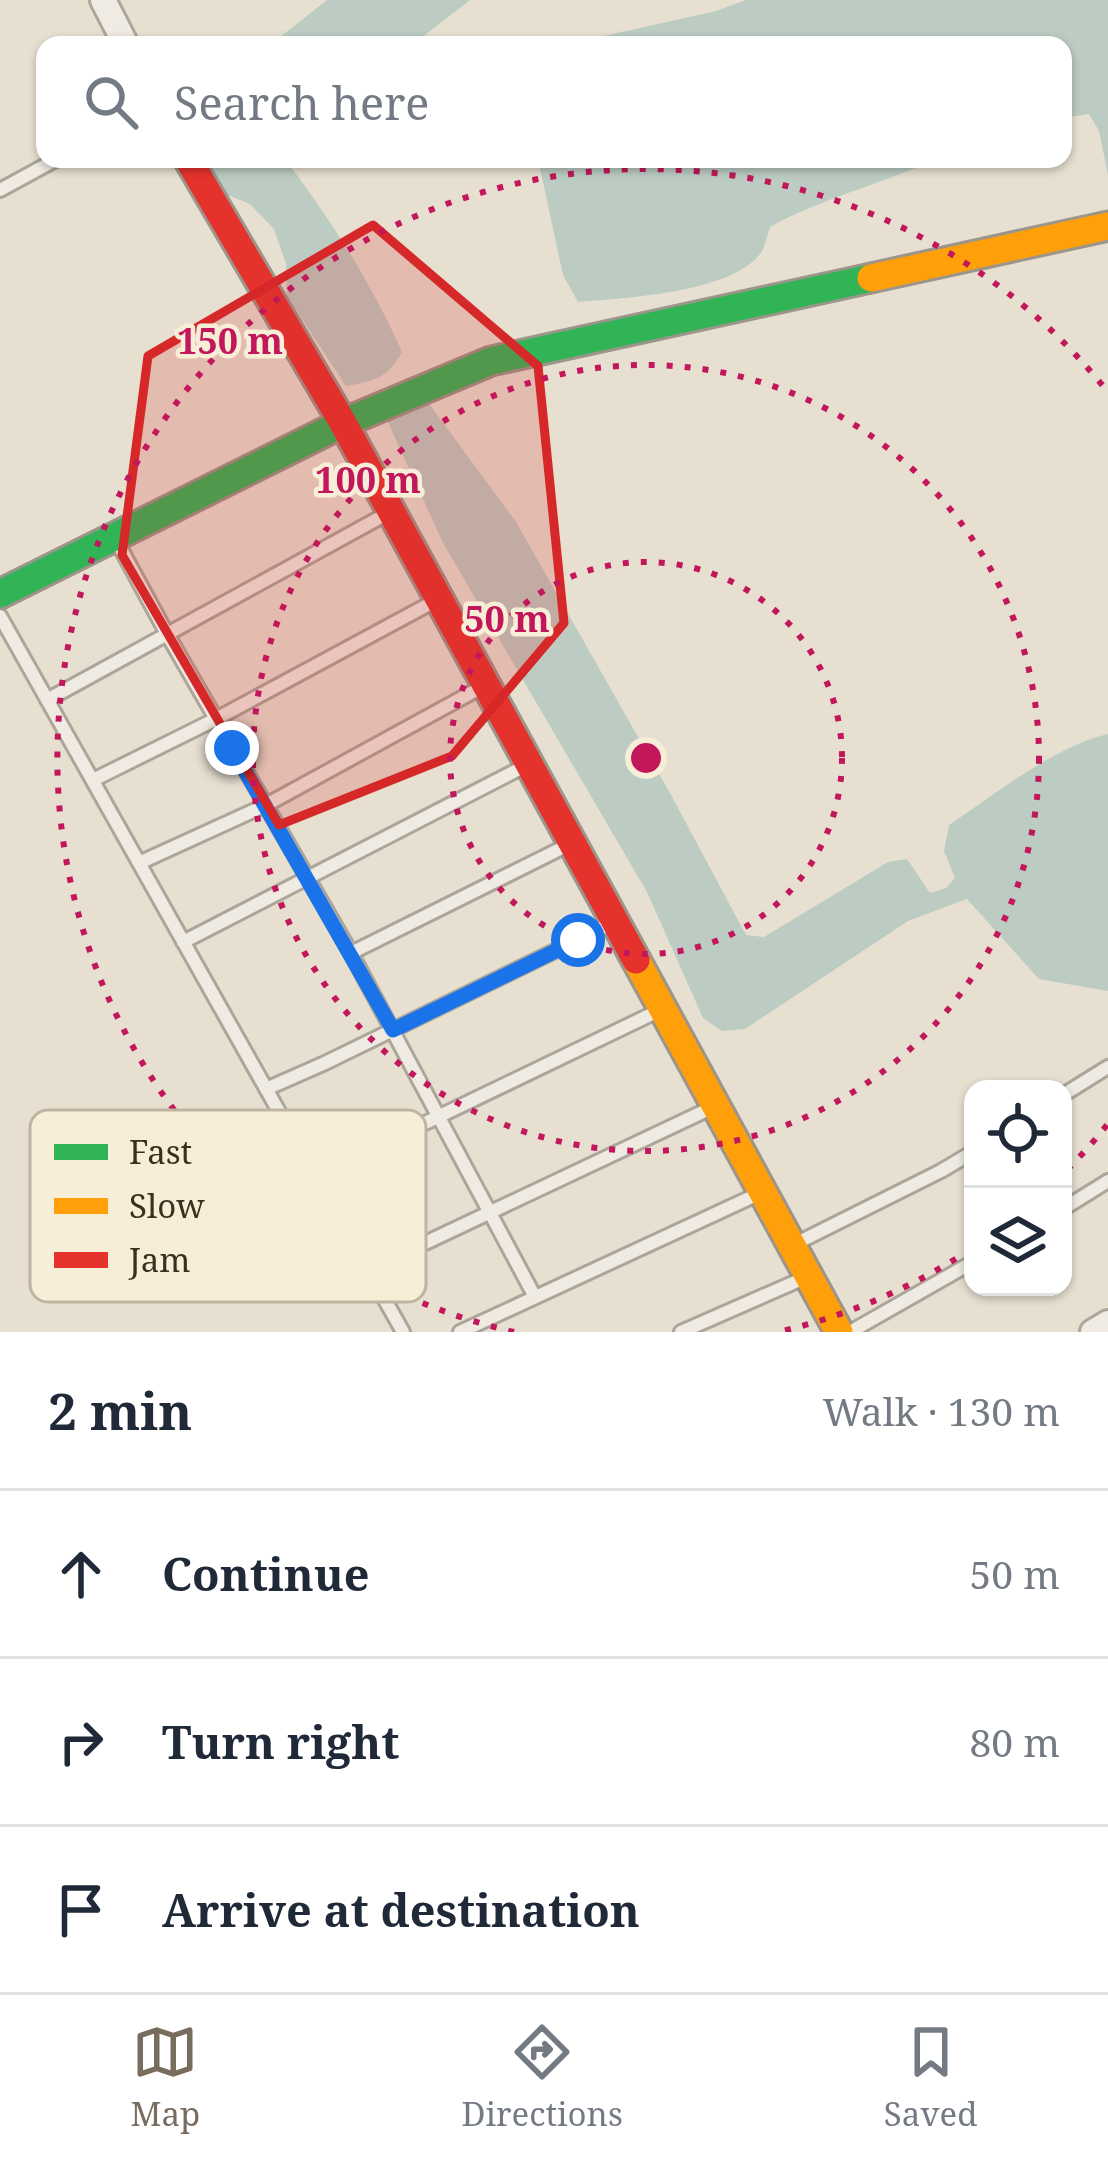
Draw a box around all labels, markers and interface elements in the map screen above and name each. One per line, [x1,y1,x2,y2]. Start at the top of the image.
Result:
search box [36,36,1072,168]
icon: search [78,69,144,135]
text: Search here [174,72,429,133]
text: 150 m [177,316,283,365]
text: 100 m [315,455,421,504]
text: 50 m [464,594,550,643]
route end [205,721,259,775]
centre of rings [625,737,667,779]
route start [551,913,605,967]
map controls [964,1080,1072,1296]
button: locate [964,1080,1072,1188]
legend [30,1110,426,1302]
text: Fast [129,1129,192,1174]
text: Slow [129,1183,205,1228]
button: layers [964,1188,1072,1296]
text: Jam [128,1237,191,1282]
text: 2 min [48,1375,192,1445]
text: Walk · 130 m [823,1384,1060,1437]
icon: ahead [48,1541,114,1607]
text: Continue [162,1543,370,1604]
text: 50 m [969,1547,1060,1600]
icon: right [48,1709,114,1775]
text: Turn right [162,1711,399,1772]
text: 80 m [969,1715,1060,1768]
icon: arrive [48,1877,114,1943]
text: Arrive at destination [162,1879,640,1940]
tab: Map [131,2019,200,2136]
tab: Directions [461,2019,623,2136]
tab: Saved [884,2019,977,2136]

